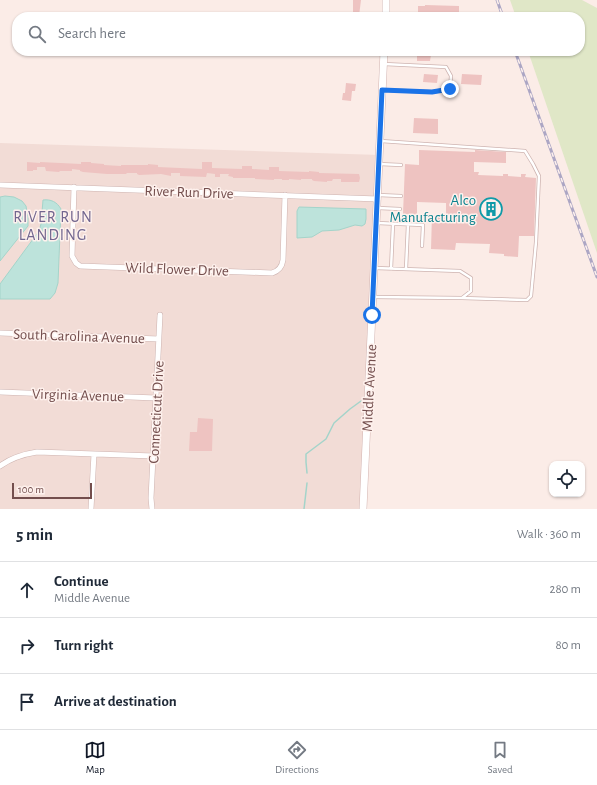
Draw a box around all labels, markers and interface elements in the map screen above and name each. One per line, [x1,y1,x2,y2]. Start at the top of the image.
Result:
search box [12,12,585,56]
icon: search [26,23,48,45]
text: Search here [58,26,126,41]
route end [441,80,459,98]
street label: River Run Drive [144,183,234,202]
place label: Alco Manufacturing [389,193,477,225]
building icon: Alco Manufacturing [478,196,504,222]
district label: RIVER RUN LANDING [13,209,93,243]
street label: Wild Flower Drive [125,260,229,279]
route start [363,306,381,324]
street label: South Carolina Avenue [13,327,145,346]
street label: Middle Avenue [360,344,379,432]
street label: Connecticut Drive [146,360,167,464]
street label: Virginia Avenue [32,386,124,405]
map controls [549,461,585,497]
button: locate [549,461,585,497]
scale bar [12,481,92,500]
text: 100 m [18,484,44,495]
text: 5 min [16,526,53,543]
text: Walk · 360 m [517,528,581,541]
text: Continue [54,574,109,589]
icon: ahead [16,579,38,601]
text: 280 m [550,583,581,596]
text: Middle Avenue [54,592,130,605]
icon: right [16,635,38,657]
text: Turn right [54,638,113,653]
text: 80 m [555,639,581,652]
icon: arrive [16,691,38,713]
text: Arrive at destination [54,694,177,709]
tab: Map [84,739,106,776]
tab: Directions [275,739,319,776]
tab: Saved [487,739,513,776]

